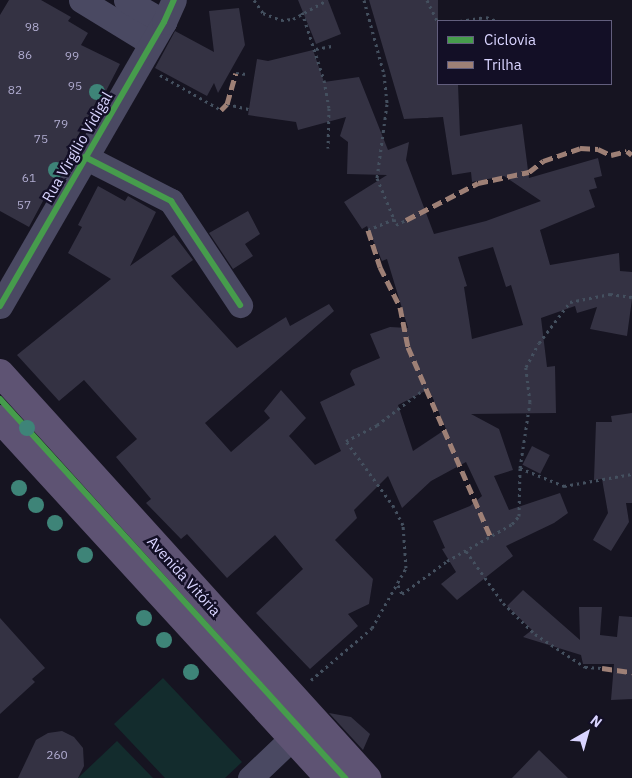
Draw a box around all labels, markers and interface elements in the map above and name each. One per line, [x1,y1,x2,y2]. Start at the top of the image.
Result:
house number: 98 [25,20,39,34]
legend [437,20,612,85]
text: Ciclovia [484,30,536,49]
house number: 86 [18,48,32,62]
house number: 99 [65,49,79,63]
text: Trilha [484,55,522,74]
house number: 95 [68,79,82,93]
house number: 82 [8,83,22,97]
street label: Rua Virgílio Vidigal [38,89,116,205]
house number: 79 [54,117,68,131]
house number: 75 [34,132,48,146]
house number: 61 [22,171,36,185]
house number: 57 [17,198,31,212]
street label: Avenida Vitória [143,532,225,620]
north arrow [562,708,612,758]
text: N [587,711,606,731]
house number: 260 [46,748,68,762]

